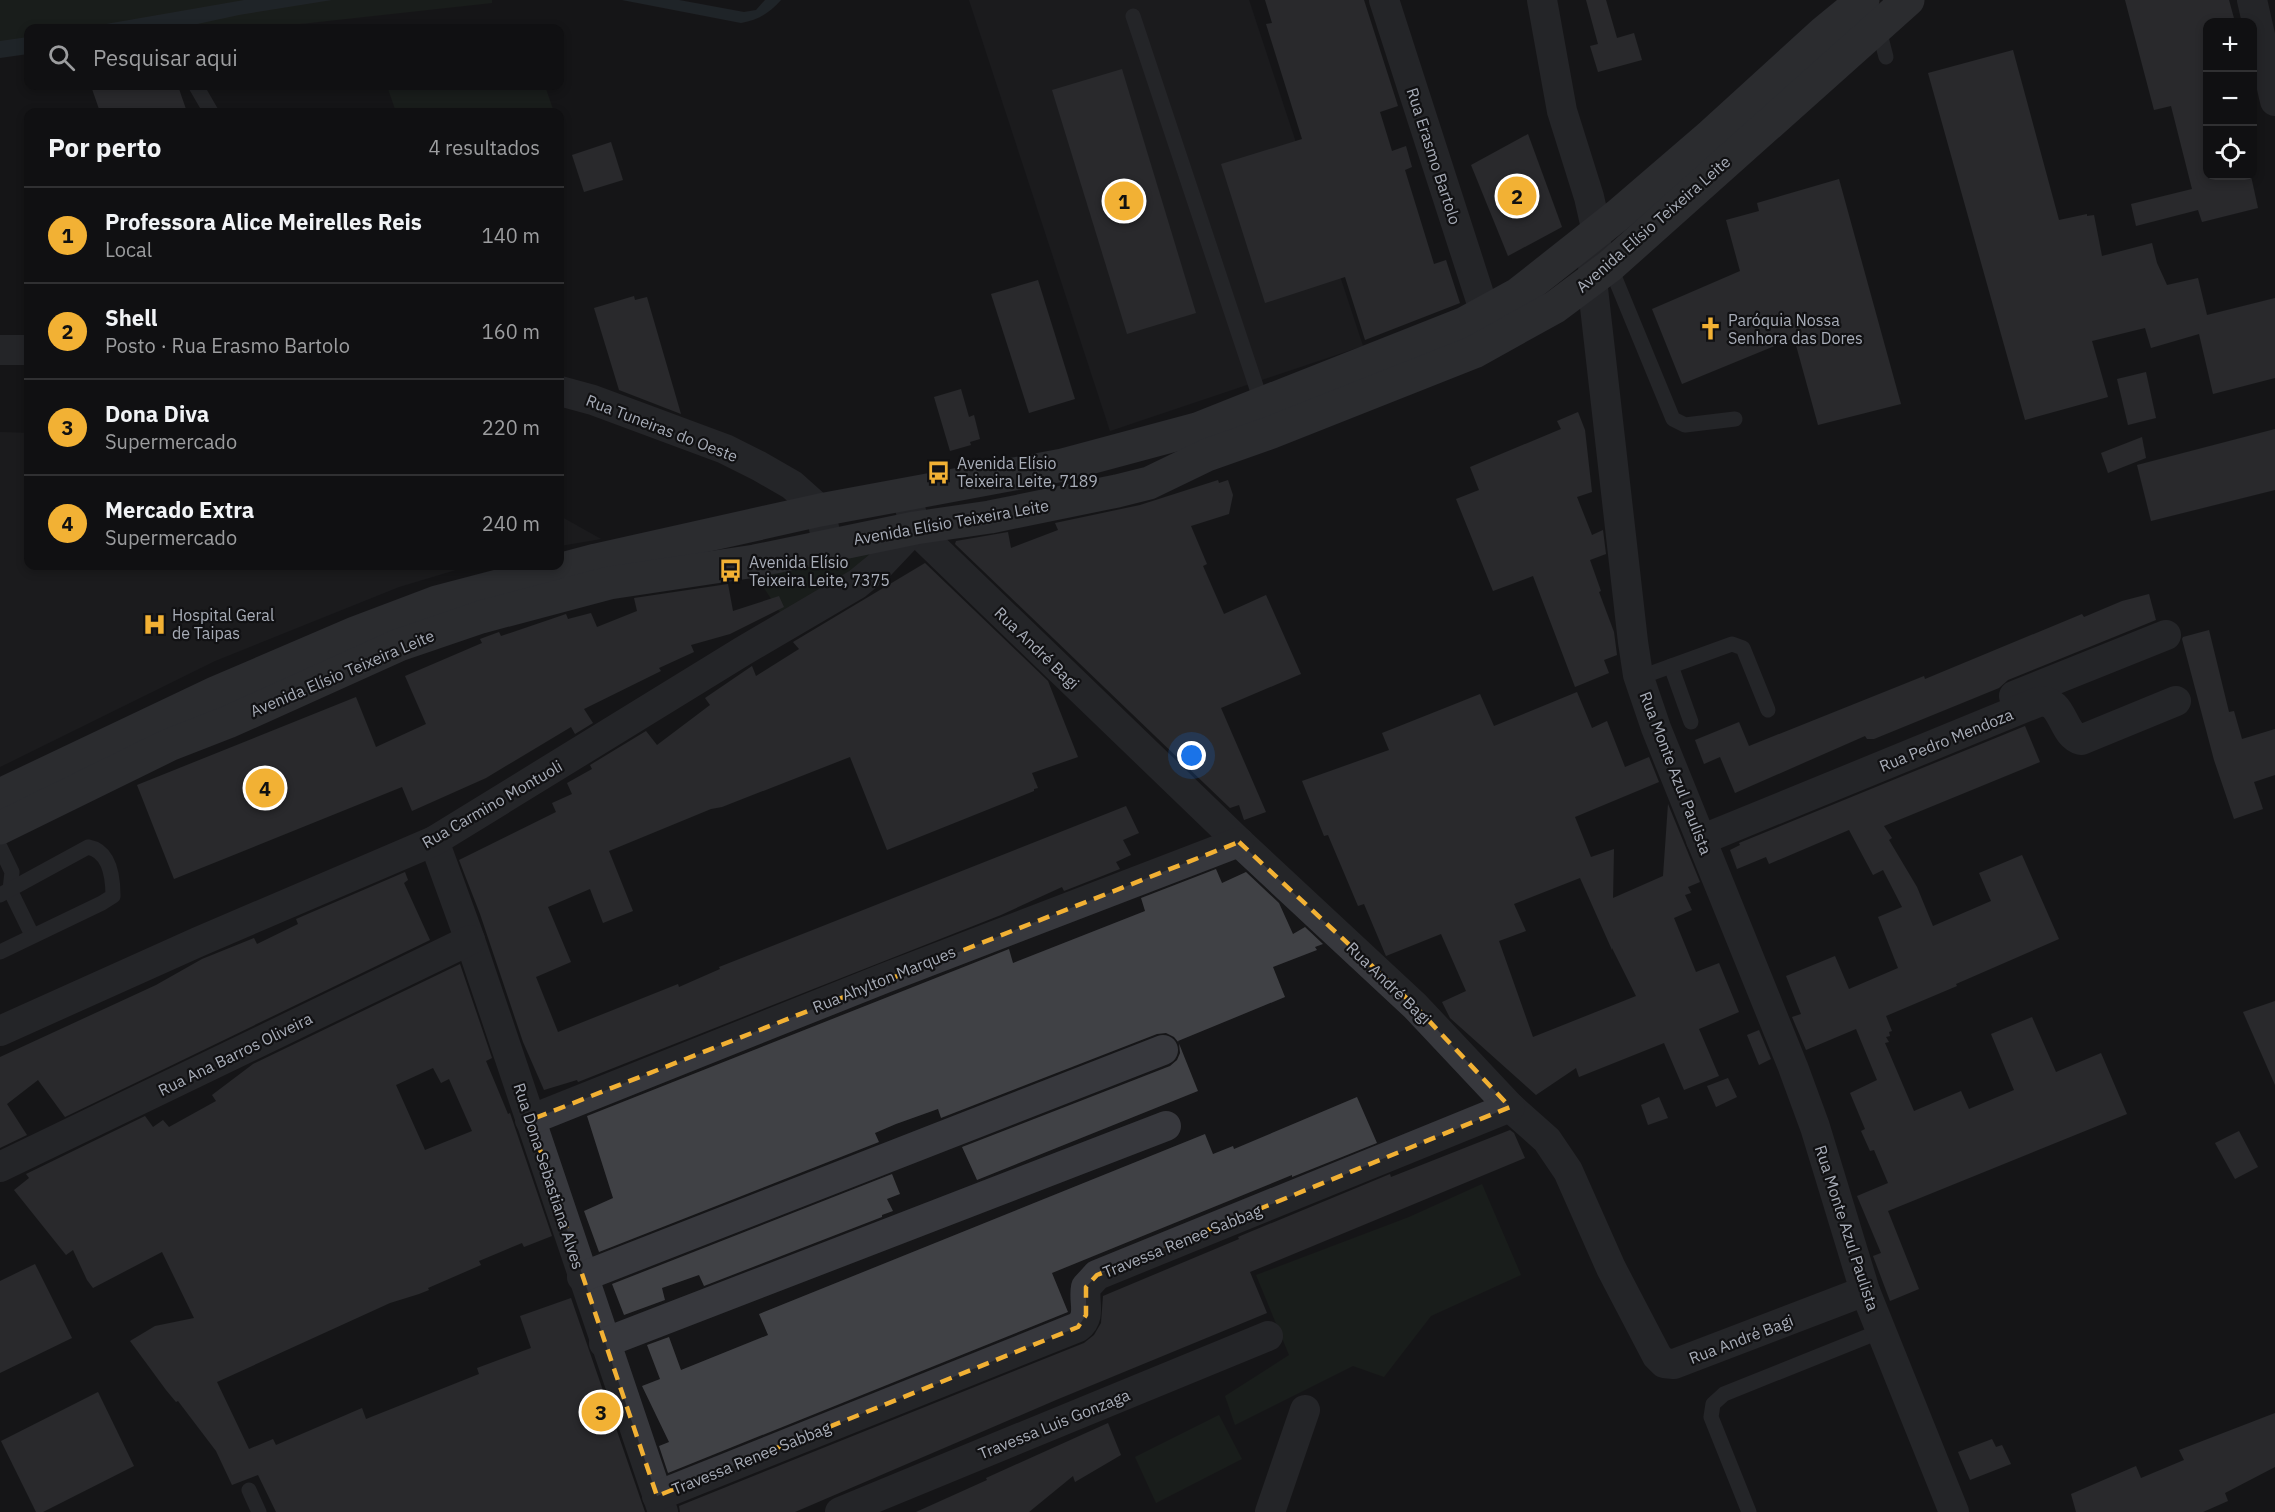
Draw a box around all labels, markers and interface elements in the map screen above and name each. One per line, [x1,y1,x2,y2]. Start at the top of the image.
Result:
map controls [2203,18,2257,180]
button: + [2203,18,2257,72]
search box [24,24,564,90]
icon: search [45,41,78,74]
text: Pesquisar aqui [93,43,238,72]
button: − [2203,72,2257,126]
street label: Rua Erasmo Bartolo [1402,85,1466,227]
button: locate [2203,126,2257,180]
text: Por perto [48,130,161,164]
text: 4 resultados [428,134,540,161]
street label: Avenida Elísio Teixeira Leite [1572,151,1734,297]
pin: 2 [1498,174,1537,218]
pin: 1 [1104,178,1144,224]
text: Professora Alice Meirelles Reis [105,207,422,236]
text: 1 [62,222,74,249]
text: 140 m [482,222,540,249]
text: Local [105,236,152,263]
text: Shell [105,303,157,332]
place label: Paróquia Nossa Senhora das Dores [1728,310,1863,348]
church icon: Paróquia Nossa Senhora das Dores [1697,316,1723,342]
text: 2 [62,318,74,345]
text: 160 m [482,318,540,345]
text: Posto · Rua Erasmo Bartolo [105,332,350,359]
street label: Rua Tuneiras do Oeste [583,390,741,466]
text: Dona Diva [105,399,209,428]
text: 3 [62,414,74,441]
text: 220 m [482,414,540,441]
text: Supermercado [105,428,237,455]
place label: Avenida Elísio Teixeira Leite, 7189 [957,453,1098,491]
bus stop icon: Avenida Elísio Teixeira Leite, 7189 [926,459,952,485]
text: Mercado Extra [105,495,254,524]
street label: Avenida Elísio Teixeira Leite [852,495,1050,549]
text: 4 [62,510,74,537]
text: 240 m [482,510,540,537]
text: Supermercado [105,524,237,551]
place label: Avenida Elísio Teixeira Leite, 7375 [749,552,890,590]
bus stop icon: Avenida Elísio Teixeira Leite, 7375 [718,558,744,584]
street label: Rua André Bagi [990,603,1084,693]
place label: Hospital Geral de Taipas [172,605,274,643]
hospital icon: Hospital Geral de Taipas [141,611,167,637]
street label: Avenida Elísio Teixeira Leite [247,625,437,721]
street label: Rua Monte Azul Paulista [1636,689,1717,858]
street label: Rua Pedro Mendoza [1876,704,2016,776]
your location [1177,741,1206,770]
street label: Rua Carmino Montuoli [418,756,566,852]
pin: 4 [246,766,284,810]
street label: Rua André Bagi [1342,938,1436,1028]
street label: Rua Ahylton Marques [809,941,959,1017]
street label: Rua Ana Barros Oliveira [155,1008,316,1100]
street label: Rua Dona Sebastiana Alves [509,1080,589,1272]
street label: Rua Monte Azul Paulista [1811,1143,1883,1314]
street label: Travessa Renee Sabbag [1100,1200,1265,1282]
street label: Rua André Bagi [1686,1310,1796,1368]
street label: Travessa Luis Gonzaga [975,1384,1133,1464]
pin: 3 [582,1390,620,1434]
street label: Travessa Renee Sabbag [669,1417,834,1499]

